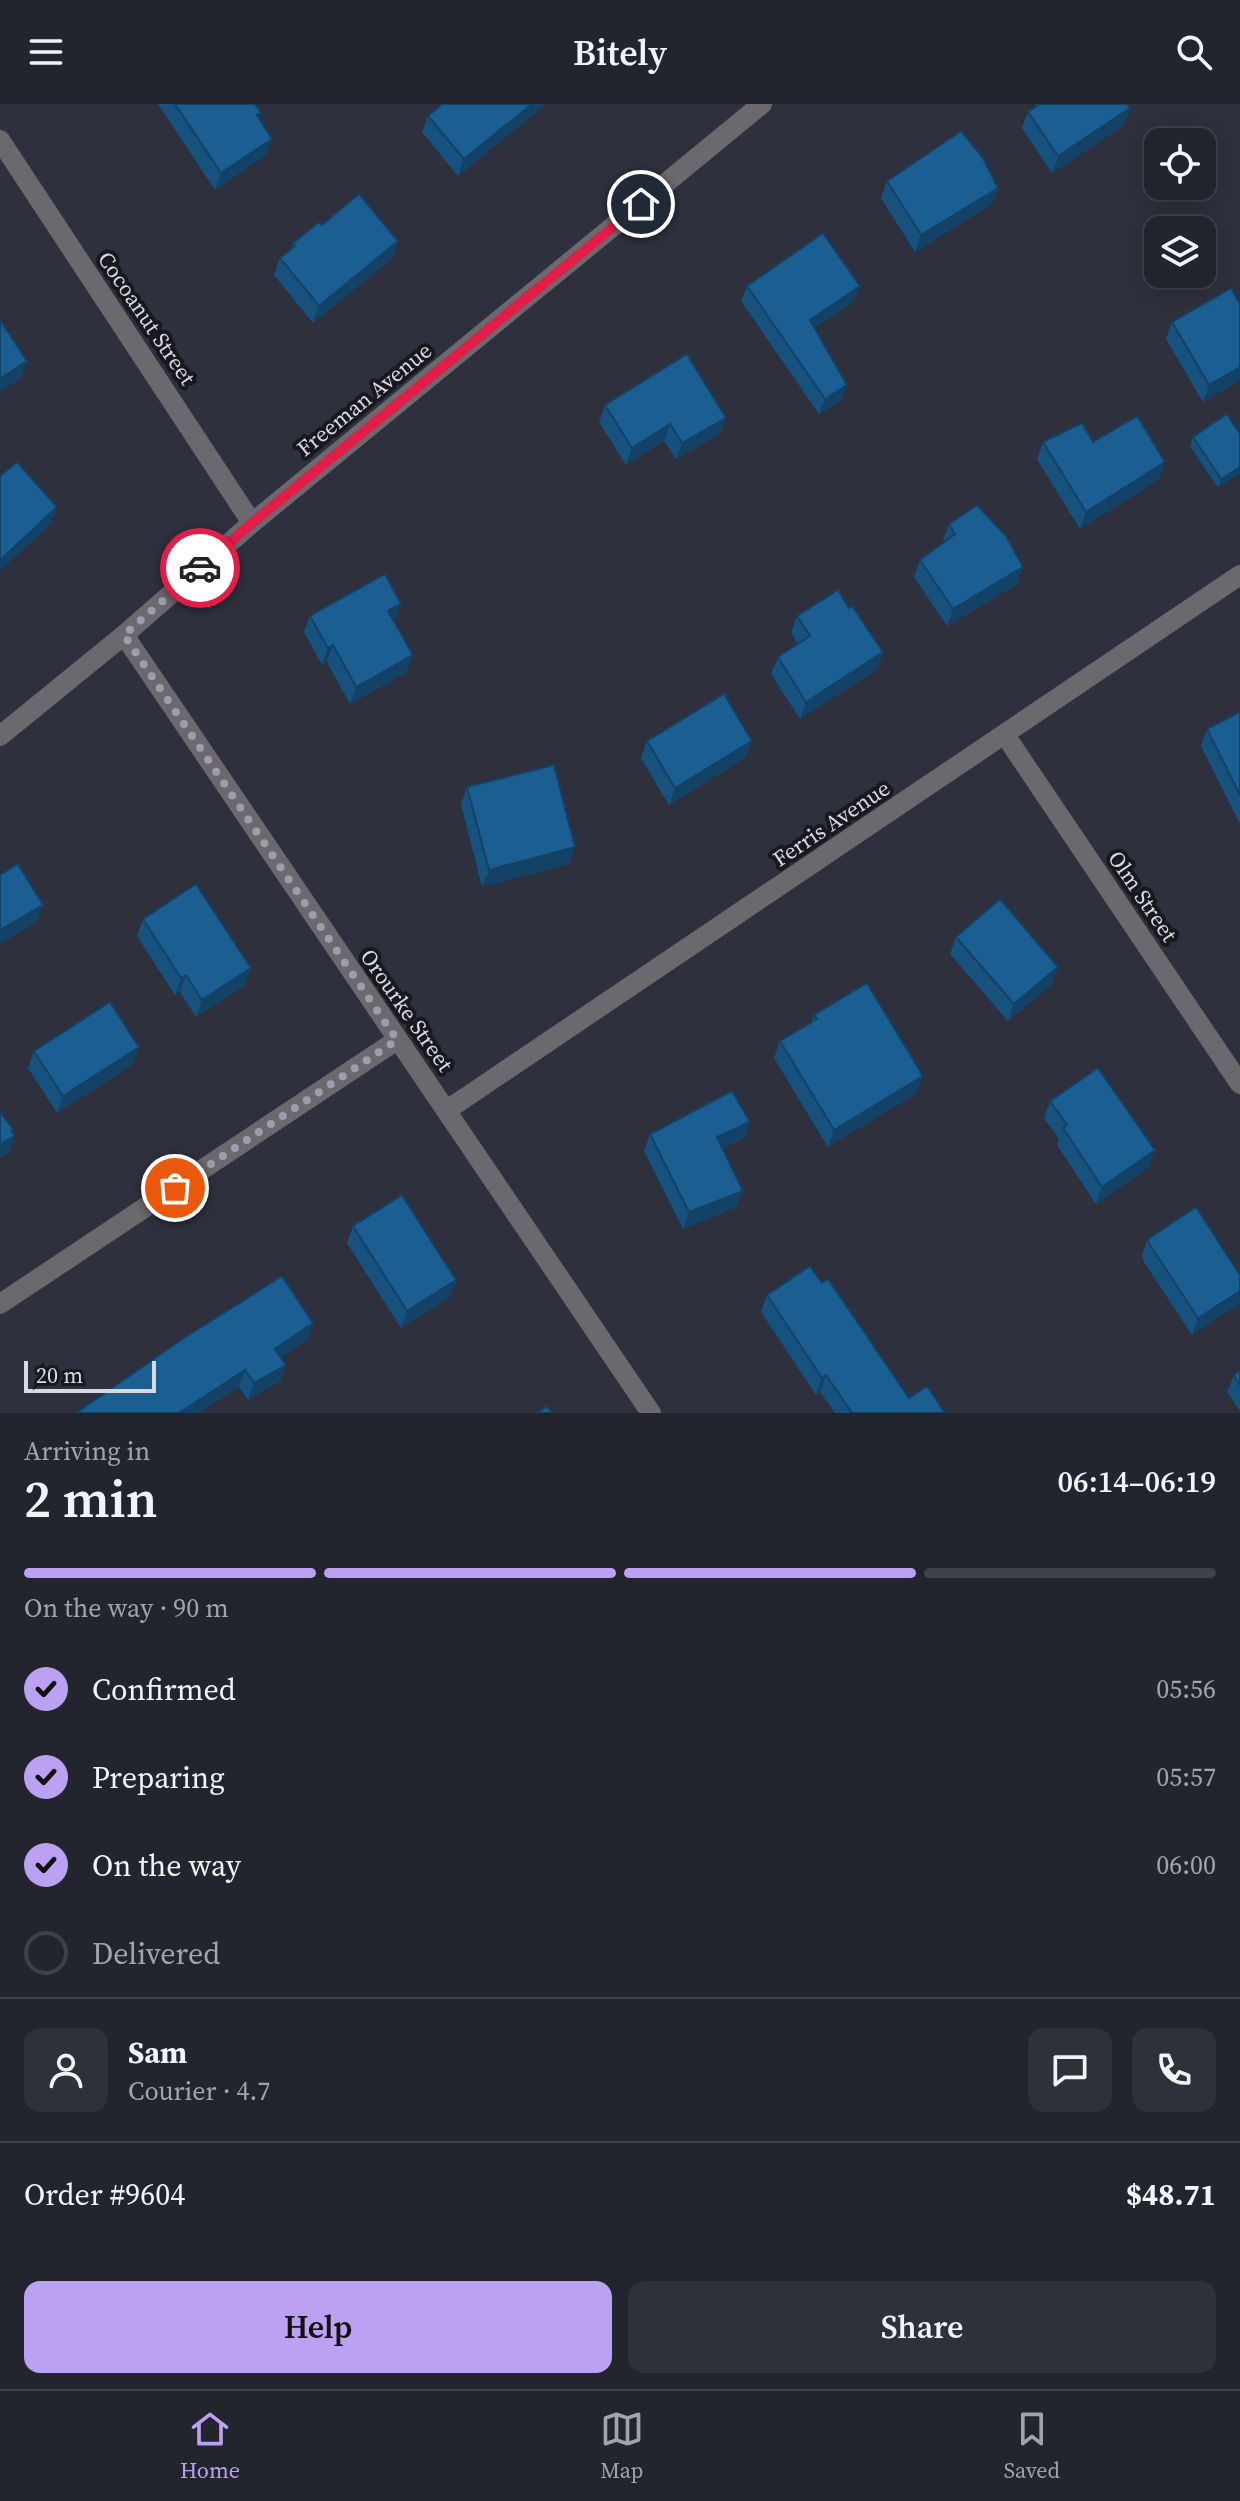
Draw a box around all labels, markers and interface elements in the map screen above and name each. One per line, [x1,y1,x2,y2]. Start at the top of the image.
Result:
text: Bitely [573,28,667,77]
icon: menu [24,30,68,74]
icon: search [1172,30,1216,74]
map controls [1144,128,1216,288]
button: locate [1144,128,1216,200]
pin [607,170,675,238]
icon: home [619,182,663,226]
button: layers [1144,216,1216,288]
street label: Cocoanut Street [91,245,203,391]
street label: Freeman Avenue [290,335,438,463]
courier [160,528,240,608]
icon: car [178,546,222,590]
street label: Ferris Avenue [767,773,895,873]
street label: Olm Street [1102,845,1185,948]
street label: Orourke Street [354,943,461,1078]
pin [141,1154,209,1222]
icon: bag [153,1166,197,1210]
scale bar [24,1357,156,1393]
text: 20 m [36,1360,83,1390]
text: Arriving in [24,1433,150,1469]
text: 06:14–06:19 [1057,1461,1216,1502]
text: 2 min [24,1463,157,1534]
text: On the way · 90 m [24,1590,229,1626]
icon: check [24,1667,68,1711]
text: Confirmed [92,1669,236,1710]
text: 05:56 [1156,1671,1216,1707]
icon: check [24,1755,68,1799]
text: Preparing [92,1757,225,1798]
text: 05:57 [1156,1759,1216,1795]
icon: check [24,1843,68,1887]
text: On the way [92,1845,241,1886]
text: 06:00 [1156,1847,1216,1883]
text: Delivered [92,1933,220,1974]
button: person [24,2028,108,2112]
button: chat [1028,2028,1112,2112]
button: phone [1132,2028,1216,2112]
text: Sam [128,2032,187,2073]
text: Courier · 4.7 [128,2073,270,2109]
text: Order #9604 [24,2174,185,2215]
text: $48.71 [1126,2174,1216,2215]
button: Help [24,2281,612,2373]
button: Share [628,2281,1216,2373]
tab: Home [180,2407,240,2485]
tab: Map [600,2407,644,2485]
tab: Saved [1004,2407,1060,2485]

